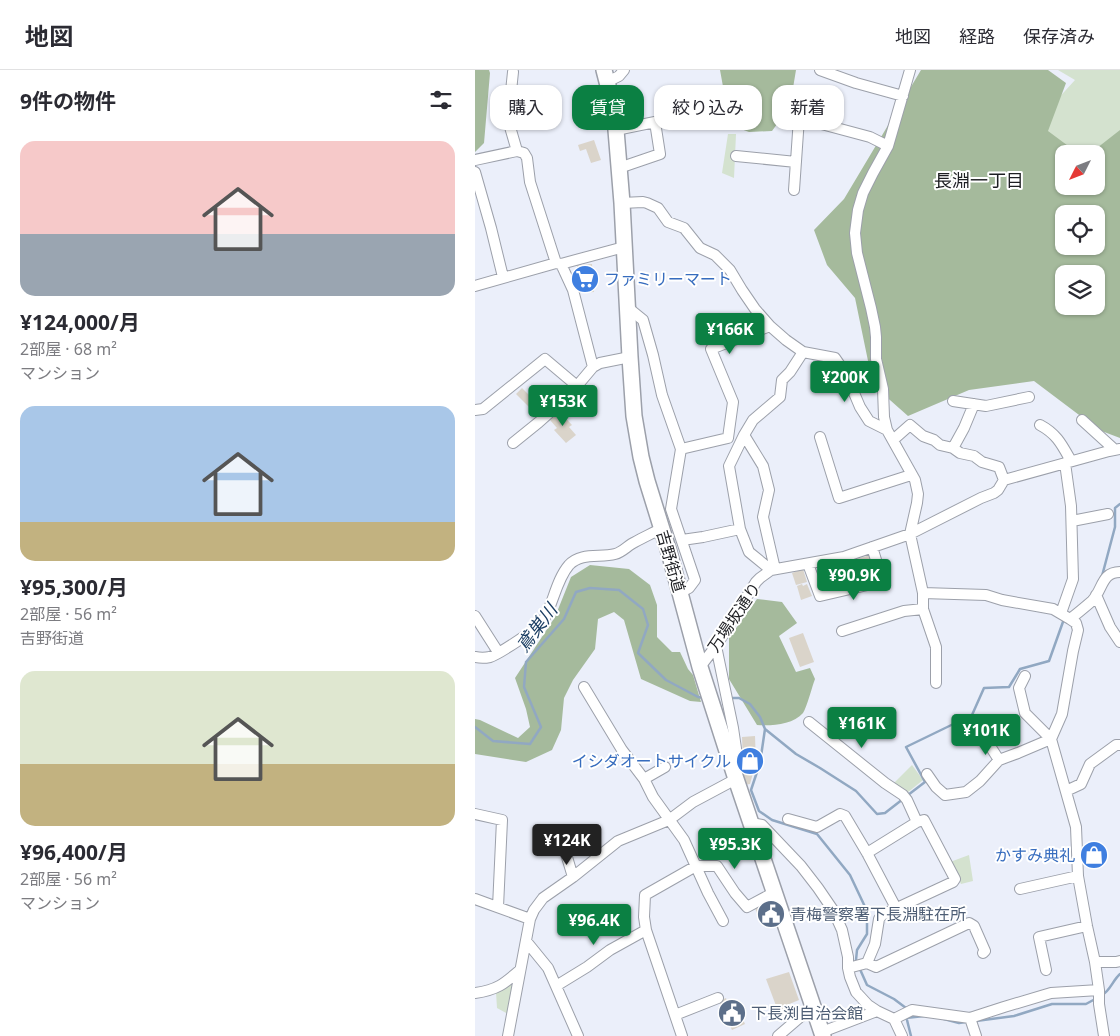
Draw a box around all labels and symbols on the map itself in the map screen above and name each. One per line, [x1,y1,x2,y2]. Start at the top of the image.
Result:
north arrow [1055,145,1105,195]
district label: 長淵一丁目 [934,168,1024,192]
supermarket icon: ファミリーマート [570,264,600,294]
place label: ファミリーマート [604,268,732,290]
pin: ¥166K [695,312,765,355]
pin: ¥200K [810,360,880,403]
pin: ¥153K [528,384,598,427]
street label: 吉野街道 [652,527,690,595]
pin: ¥90.9K [813,558,895,601]
street label: 万場坂通り [703,578,765,656]
water label: 鳶巣川 [510,597,563,656]
pin: ¥161K [827,706,897,749]
pin: ¥101K [951,714,1021,756]
shop icon: イシダオートサイクル [735,746,765,776]
place label: イシダオートサイクル [572,750,731,772]
pin: ¥124K [532,824,602,866]
pin: ¥95.3K [694,828,776,870]
shop icon: かすみ典礼 [1079,840,1109,870]
place label: かすみ典礼 [995,844,1075,866]
public building icon: 青梅警察署下長淵駐在所 [756,899,786,929]
place label: 青梅警察署下長淵駐在所 [790,903,966,925]
pin: ¥96.4K [553,904,635,946]
public building icon: 下長渕自治会館 [717,998,747,1028]
place label: 下長渕自治会館 [751,1002,863,1024]

